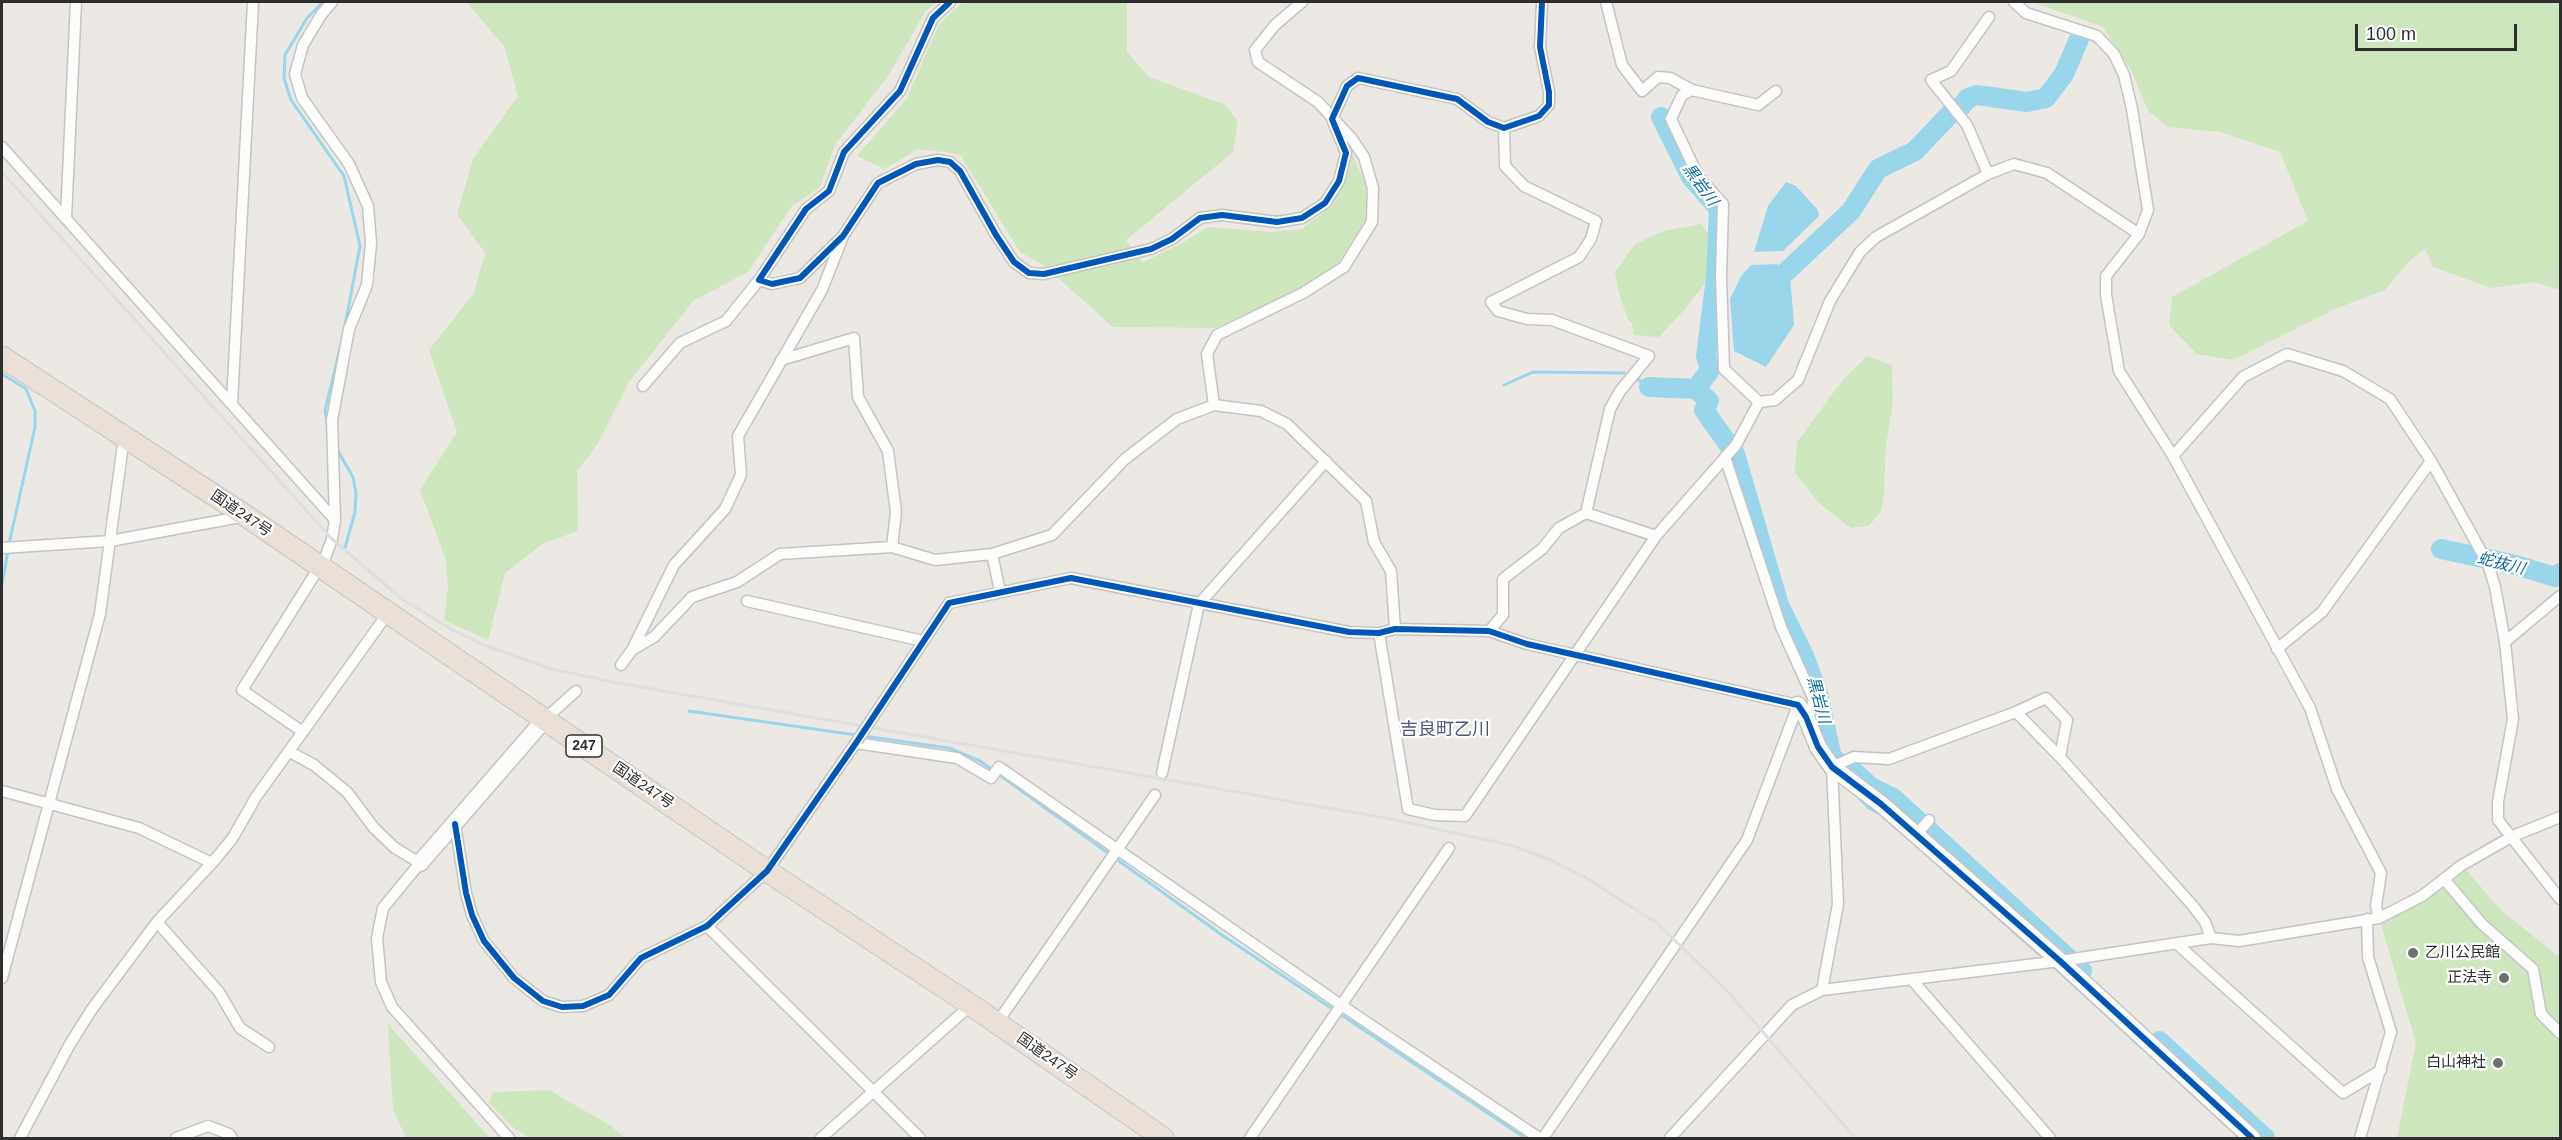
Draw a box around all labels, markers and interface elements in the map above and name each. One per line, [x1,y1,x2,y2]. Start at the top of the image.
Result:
scale bar [2358,12,2520,50]
text: 100 m [2366,24,2416,44]
water label: 黒岩川 [1678,160,1722,210]
street label: 国道247号 [207,487,275,541]
water label: 蛇抜川 [2475,549,2527,579]
water label: 黒岩川 [1803,674,1833,726]
district label: 吉良町乙川 [1400,719,1490,741]
road number: 247 [566,735,602,757]
street label: 国道247号 [609,759,677,813]
place label: 乙川公民館 [2425,944,2500,962]
marker: 乙川公民館 [2406,946,2420,960]
place label: 正法寺 [2447,969,2492,987]
marker: 正法寺 [2497,971,2511,985]
street label: 国道247号 [1013,1030,1081,1084]
place label: 白山神社 [2426,1054,2486,1072]
marker: 白山神社 [2491,1056,2505,1070]

